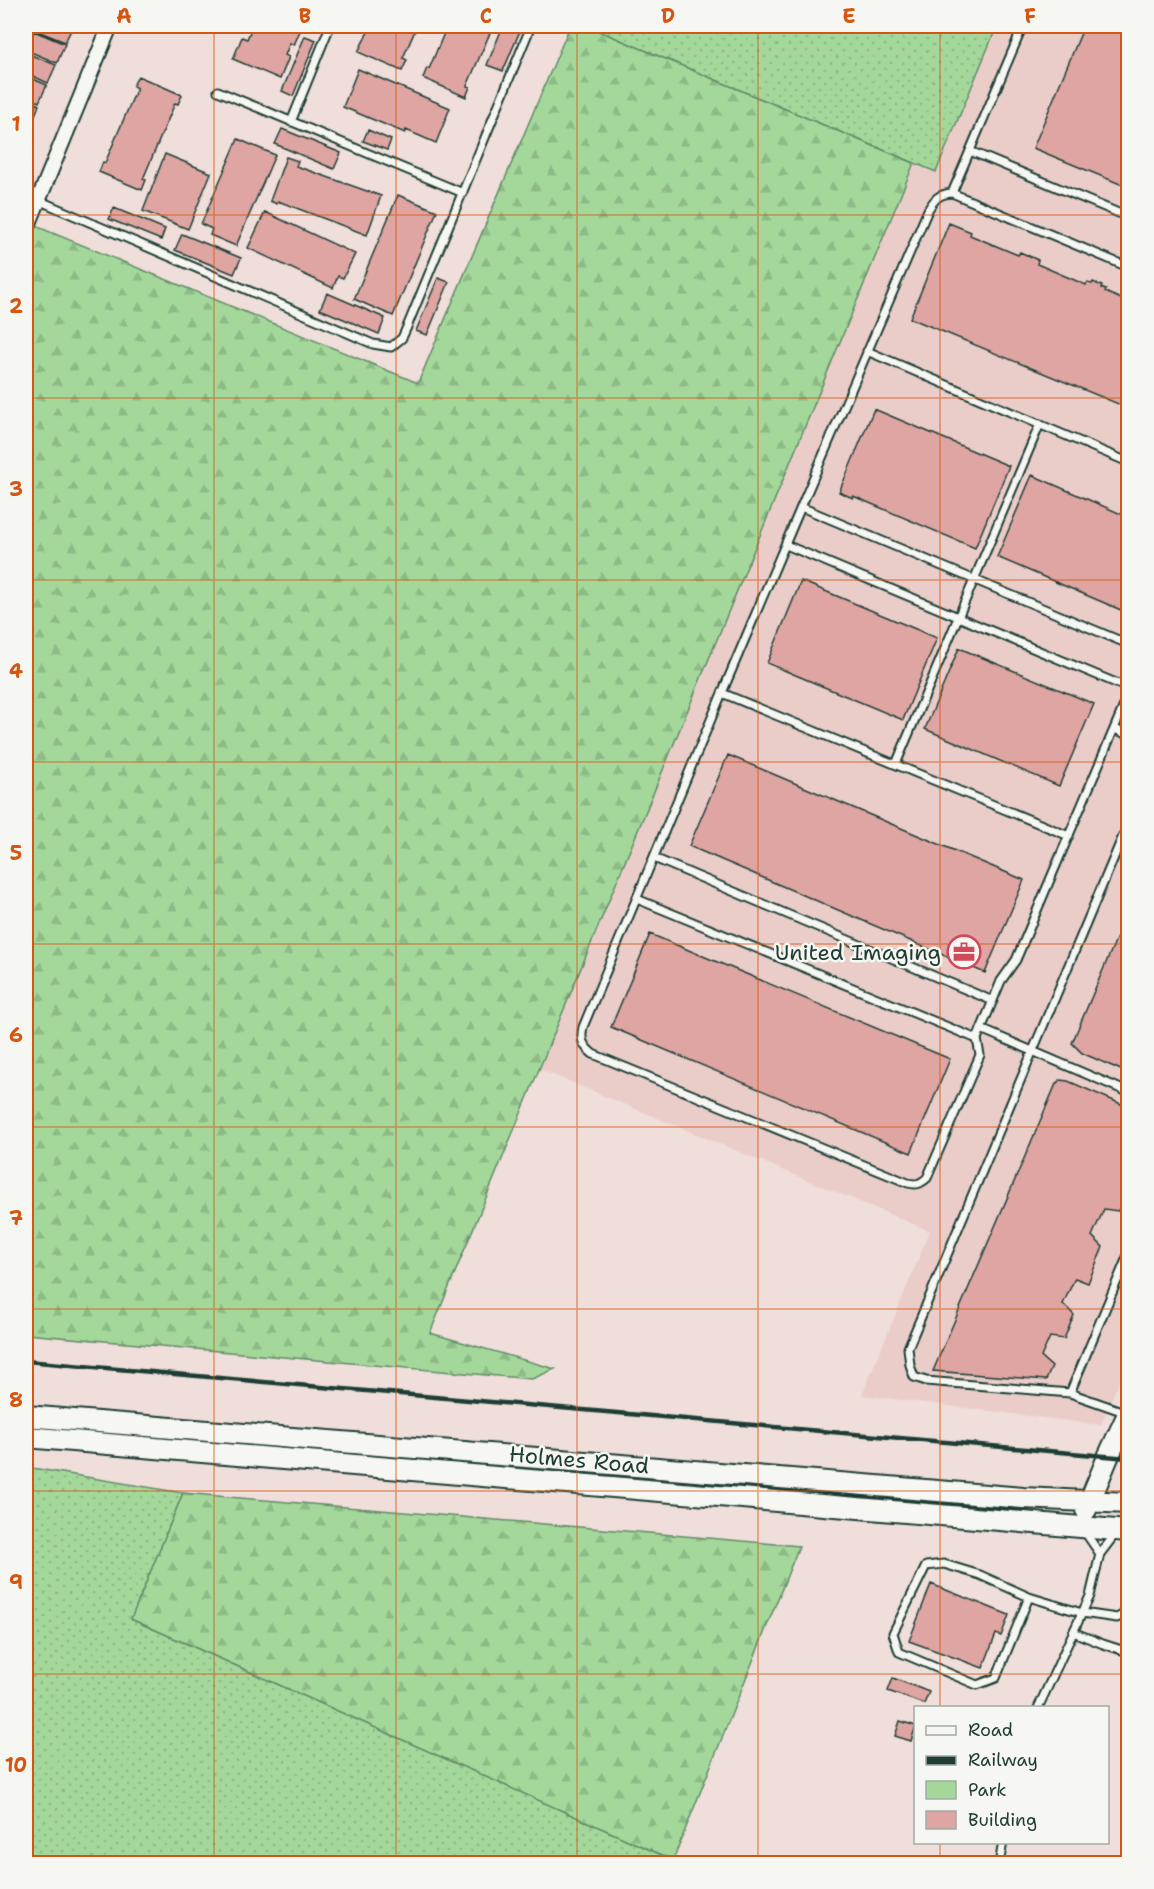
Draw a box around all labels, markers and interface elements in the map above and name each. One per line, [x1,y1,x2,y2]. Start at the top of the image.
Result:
text: A [116,3,132,29]
text: B [299,3,311,29]
text: C [480,3,492,29]
text: D [661,3,675,29]
text: E [842,3,856,29]
text: F [1024,3,1036,29]
text: 1 [11,111,21,137]
text: 2 [9,293,23,319]
text: 3 [9,476,23,502]
text: 4 [9,658,23,684]
text: 5 [10,840,22,866]
office icon: United Imaging [946,934,982,970]
place label: United Imaging [775,938,941,967]
text: 6 [9,1022,23,1048]
text: 7 [9,1205,23,1231]
text: 8 [9,1387,23,1413]
street label: Holmes Road [508,1439,650,1481]
text: 9 [9,1569,23,1595]
legend [914,1706,1109,1844]
text: Road [968,1718,1013,1742]
text: Railway [968,1748,1038,1772]
text: 10 [5,1752,27,1778]
text: Park [968,1778,1007,1802]
text: Building [968,1808,1037,1832]

